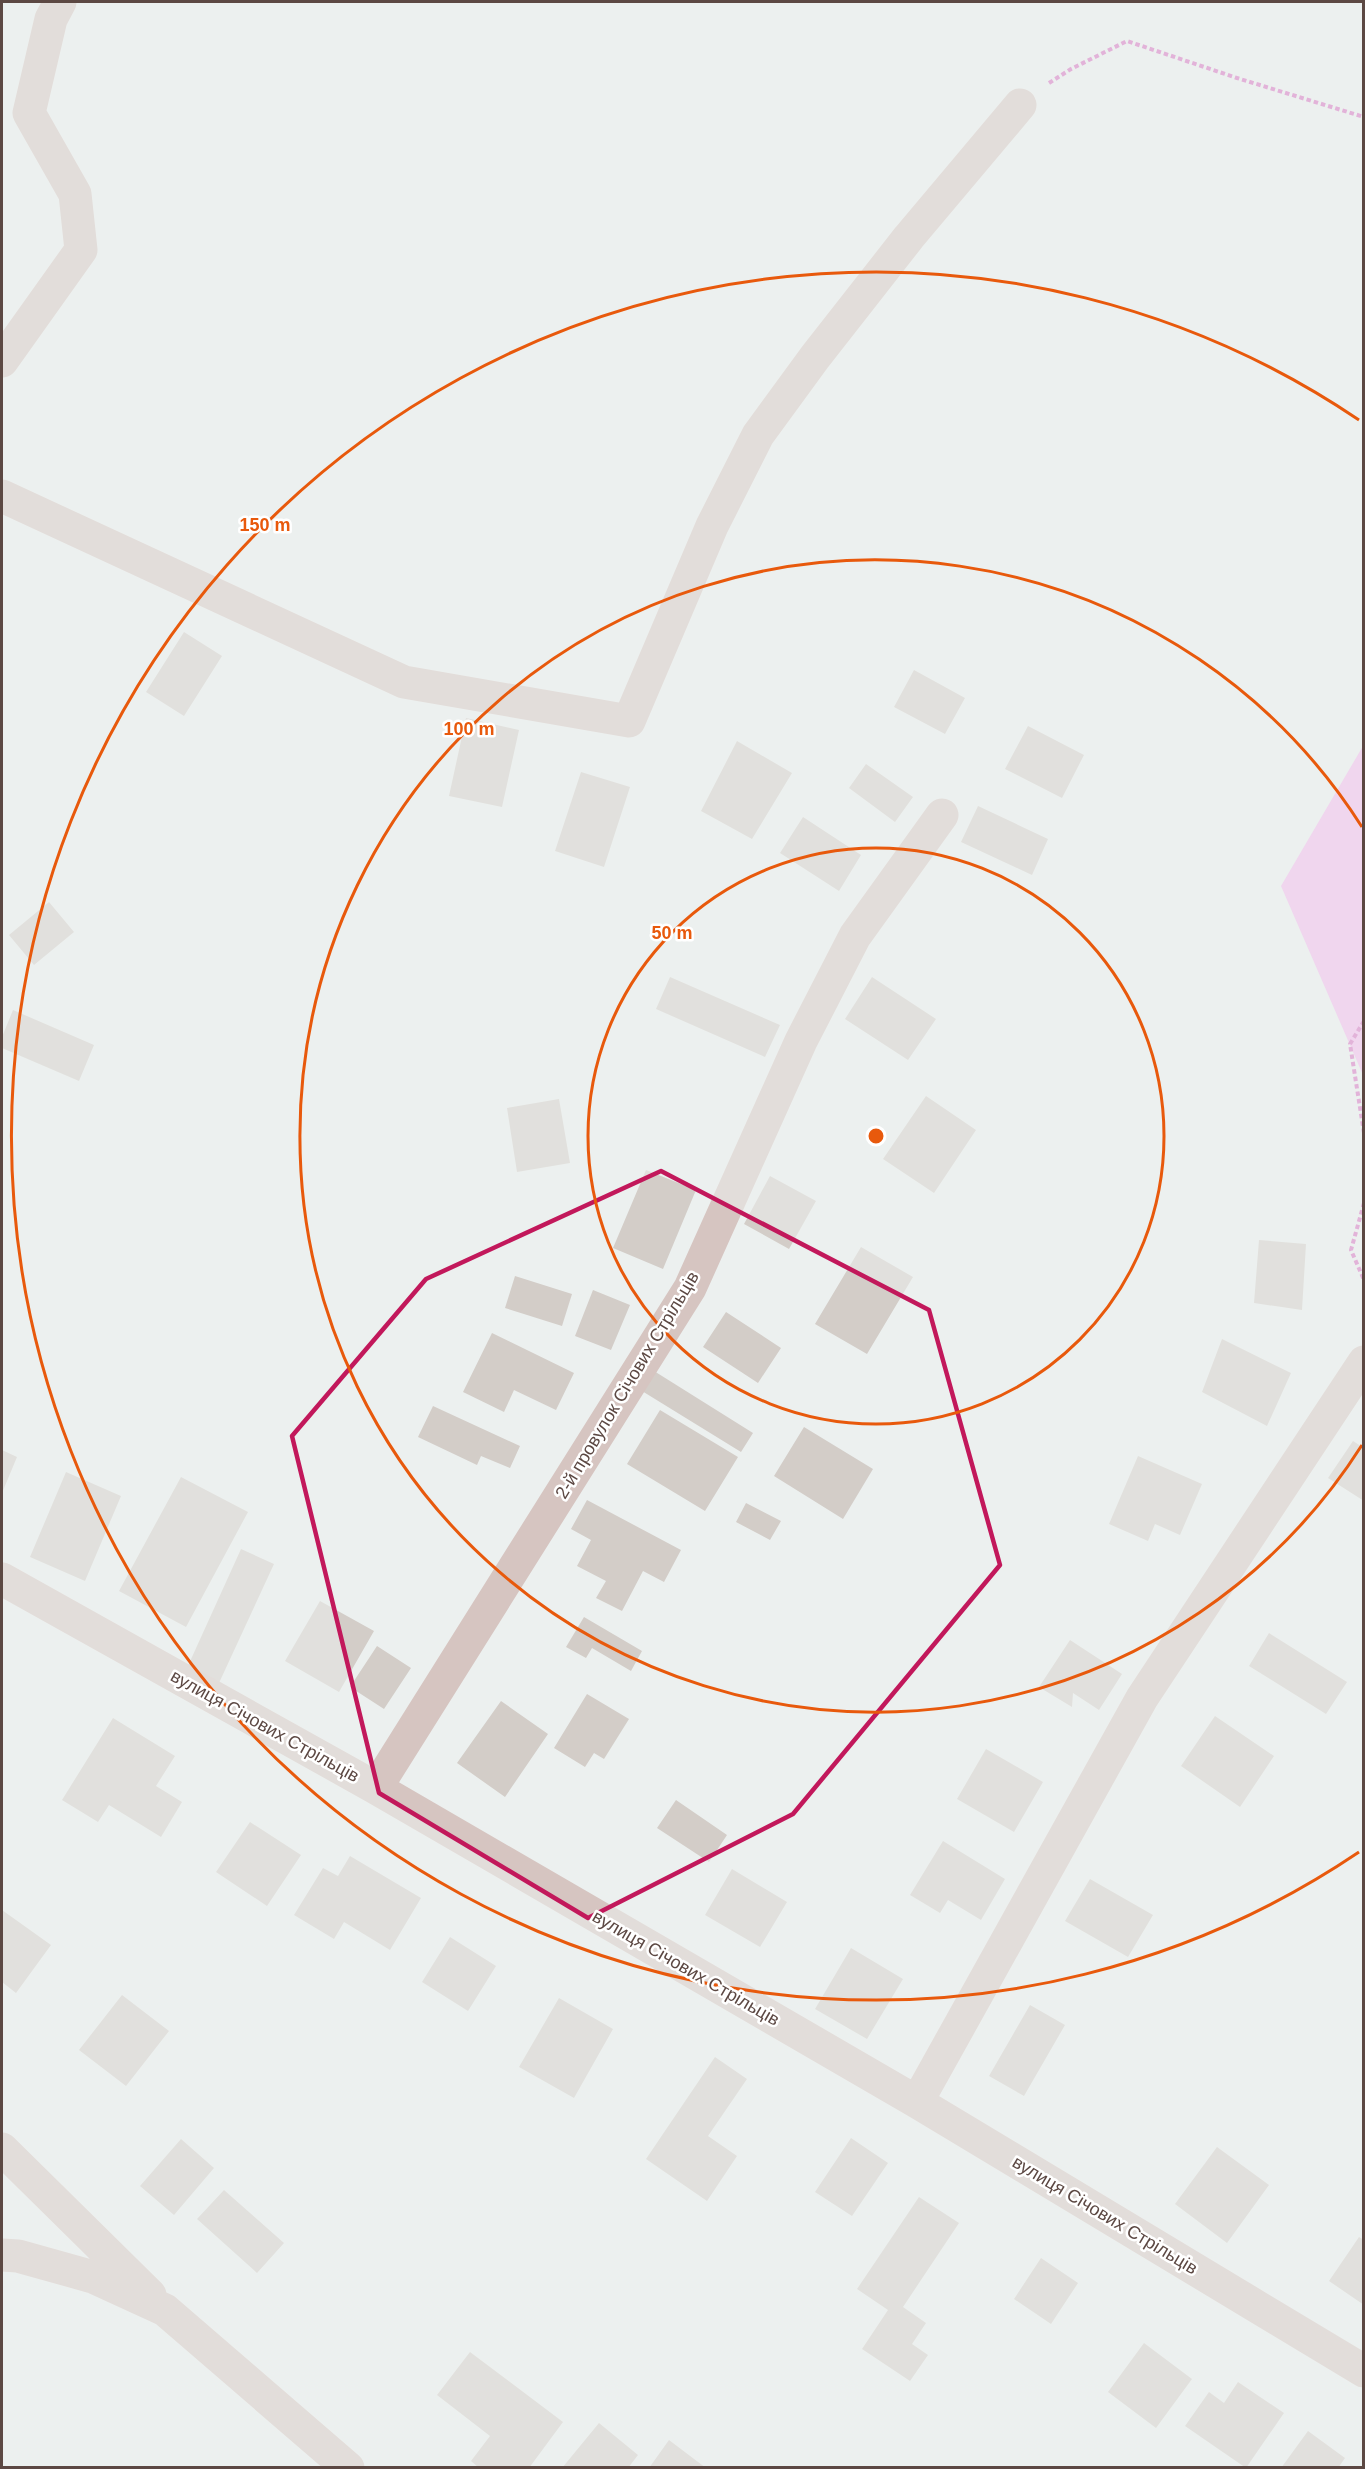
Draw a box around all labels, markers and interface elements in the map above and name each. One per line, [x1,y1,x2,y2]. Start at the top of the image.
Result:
text: 150 m [239,515,291,535]
text: 100 m [443,719,495,739]
text: 50 m [651,923,693,943]
centre of rings [866,1126,886,1146]
street label: 2-й провулок Січових Стрільців [551,1268,703,1502]
street label: вулиця Січових Стрільців [167,1666,363,1786]
street label: вулиця Січових Стрільців [589,1906,783,2030]
street label: вулиця Січових Стрільців [1009,2152,1201,2278]

